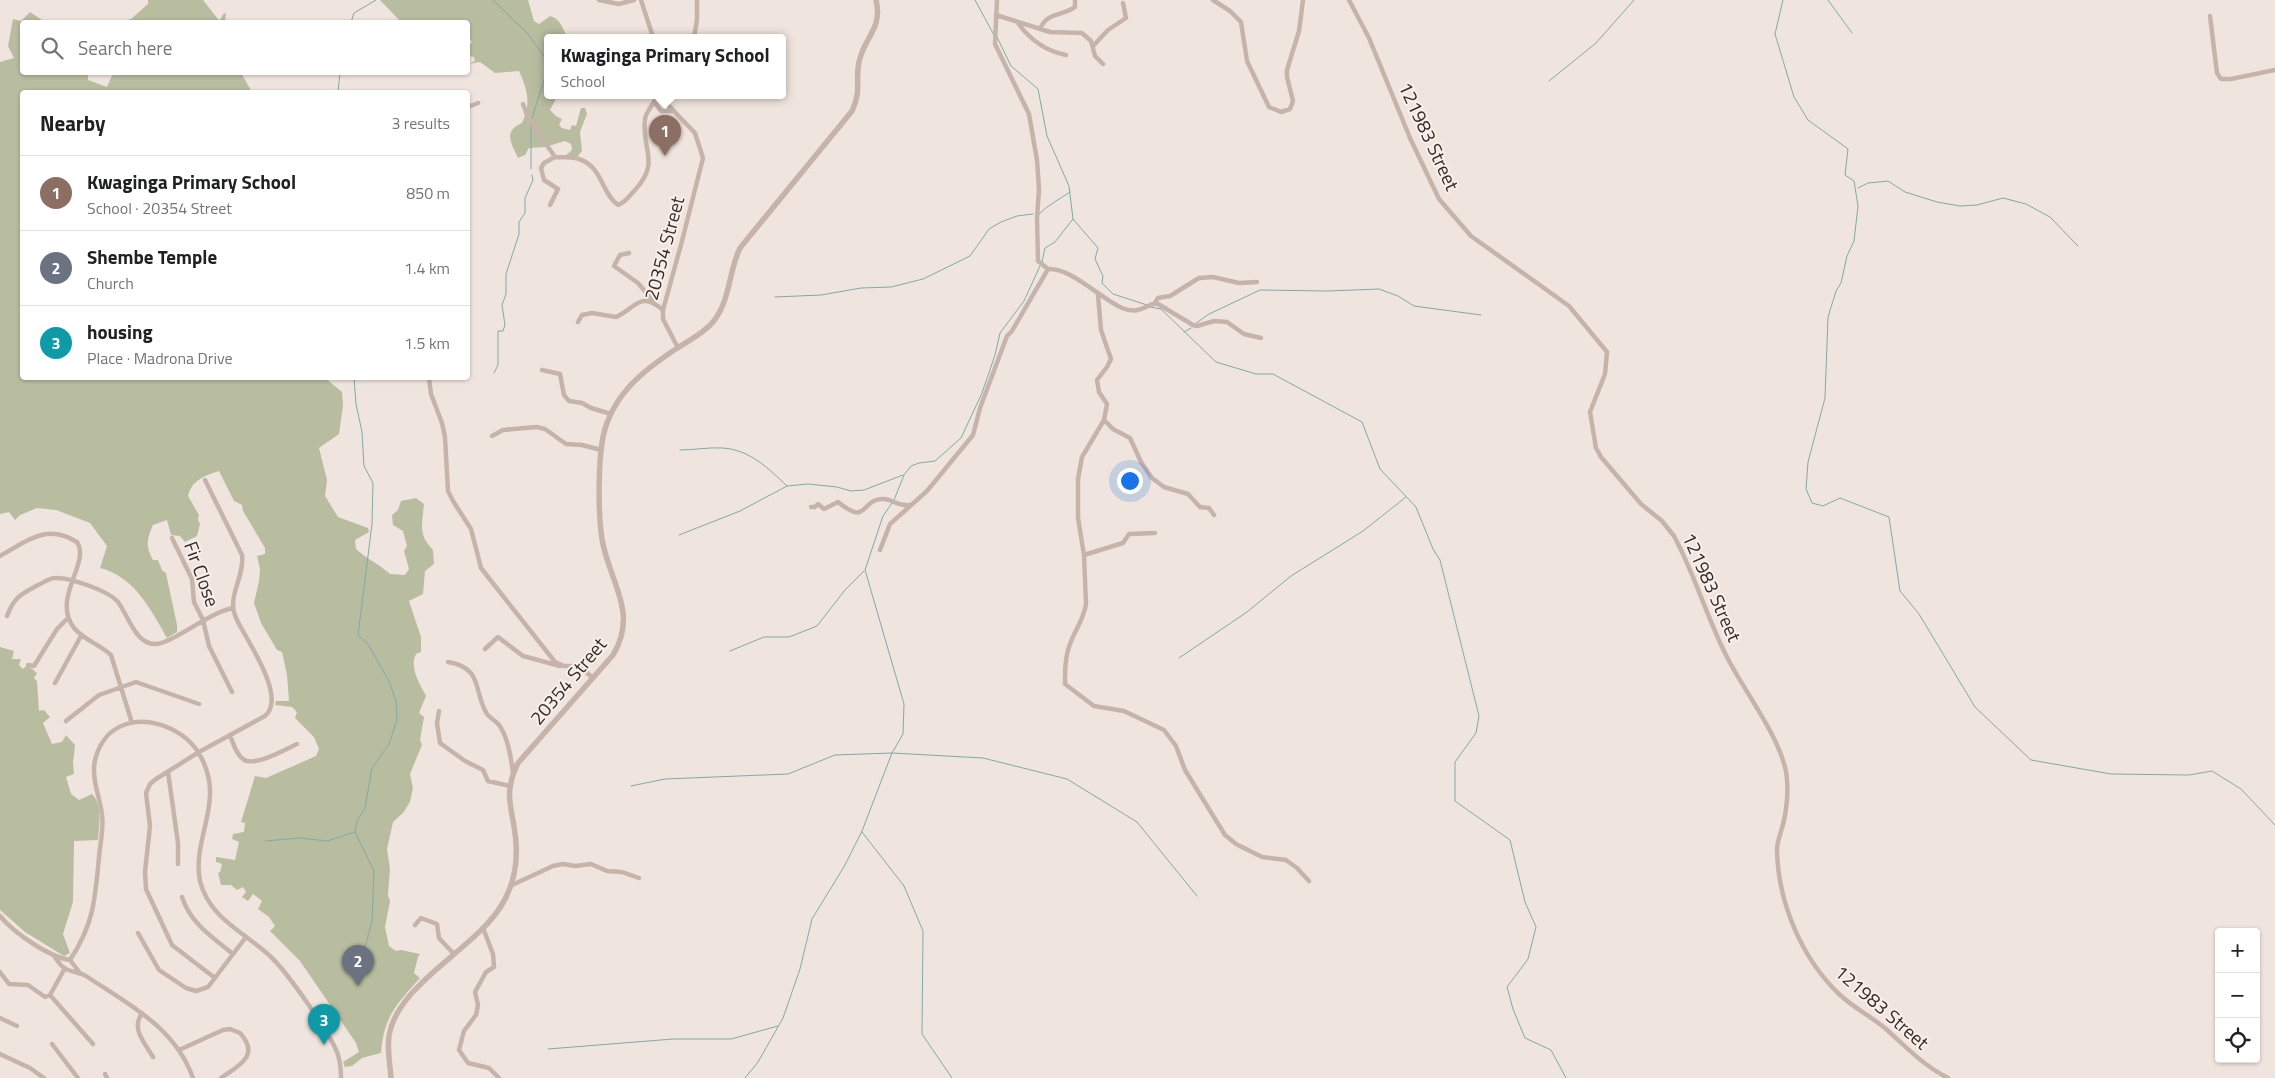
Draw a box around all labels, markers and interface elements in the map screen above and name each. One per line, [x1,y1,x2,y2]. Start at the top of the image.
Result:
search box [20,20,470,75]
text: Search here [78,33,172,62]
icon: search [38,34,66,62]
popup [544,34,786,99]
text: Kwaginga Primary School [560,40,770,69]
text: School [560,69,605,93]
street label: 121983 Street [1392,77,1467,195]
text: Nearby [40,107,105,139]
text: 3 results [391,111,450,135]
pin: 1 [649,115,681,156]
text: Kwaginga Primary School [87,167,296,196]
text: 1 [52,181,60,205]
text: 850 m [406,181,450,205]
street label: 20354 Street [636,192,691,303]
text: School · 20354 Street [87,196,232,220]
text: Shembe Temple [87,242,217,271]
text: 2 [52,256,60,280]
text: 1.4 km [404,256,450,280]
text: Church [87,271,134,295]
text: housing [87,317,153,346]
text: 3 [52,331,60,355]
text: 1.5 km [404,331,450,355]
text: Place · Madrona Drive [87,346,233,370]
your location [1117,468,1143,494]
street label: 121983 Street [1675,527,1750,646]
street label: Fir Close [177,537,228,611]
street label: 20354 Street [522,630,613,731]
map controls [2215,928,2260,1063]
button: + [2215,928,2260,973]
pin: 2 [342,945,374,986]
street label: 121983 Street [1829,957,1936,1056]
button: − [2215,973,2260,1018]
pin: 3 [308,1004,340,1045]
button: locate [2215,1018,2260,1063]

